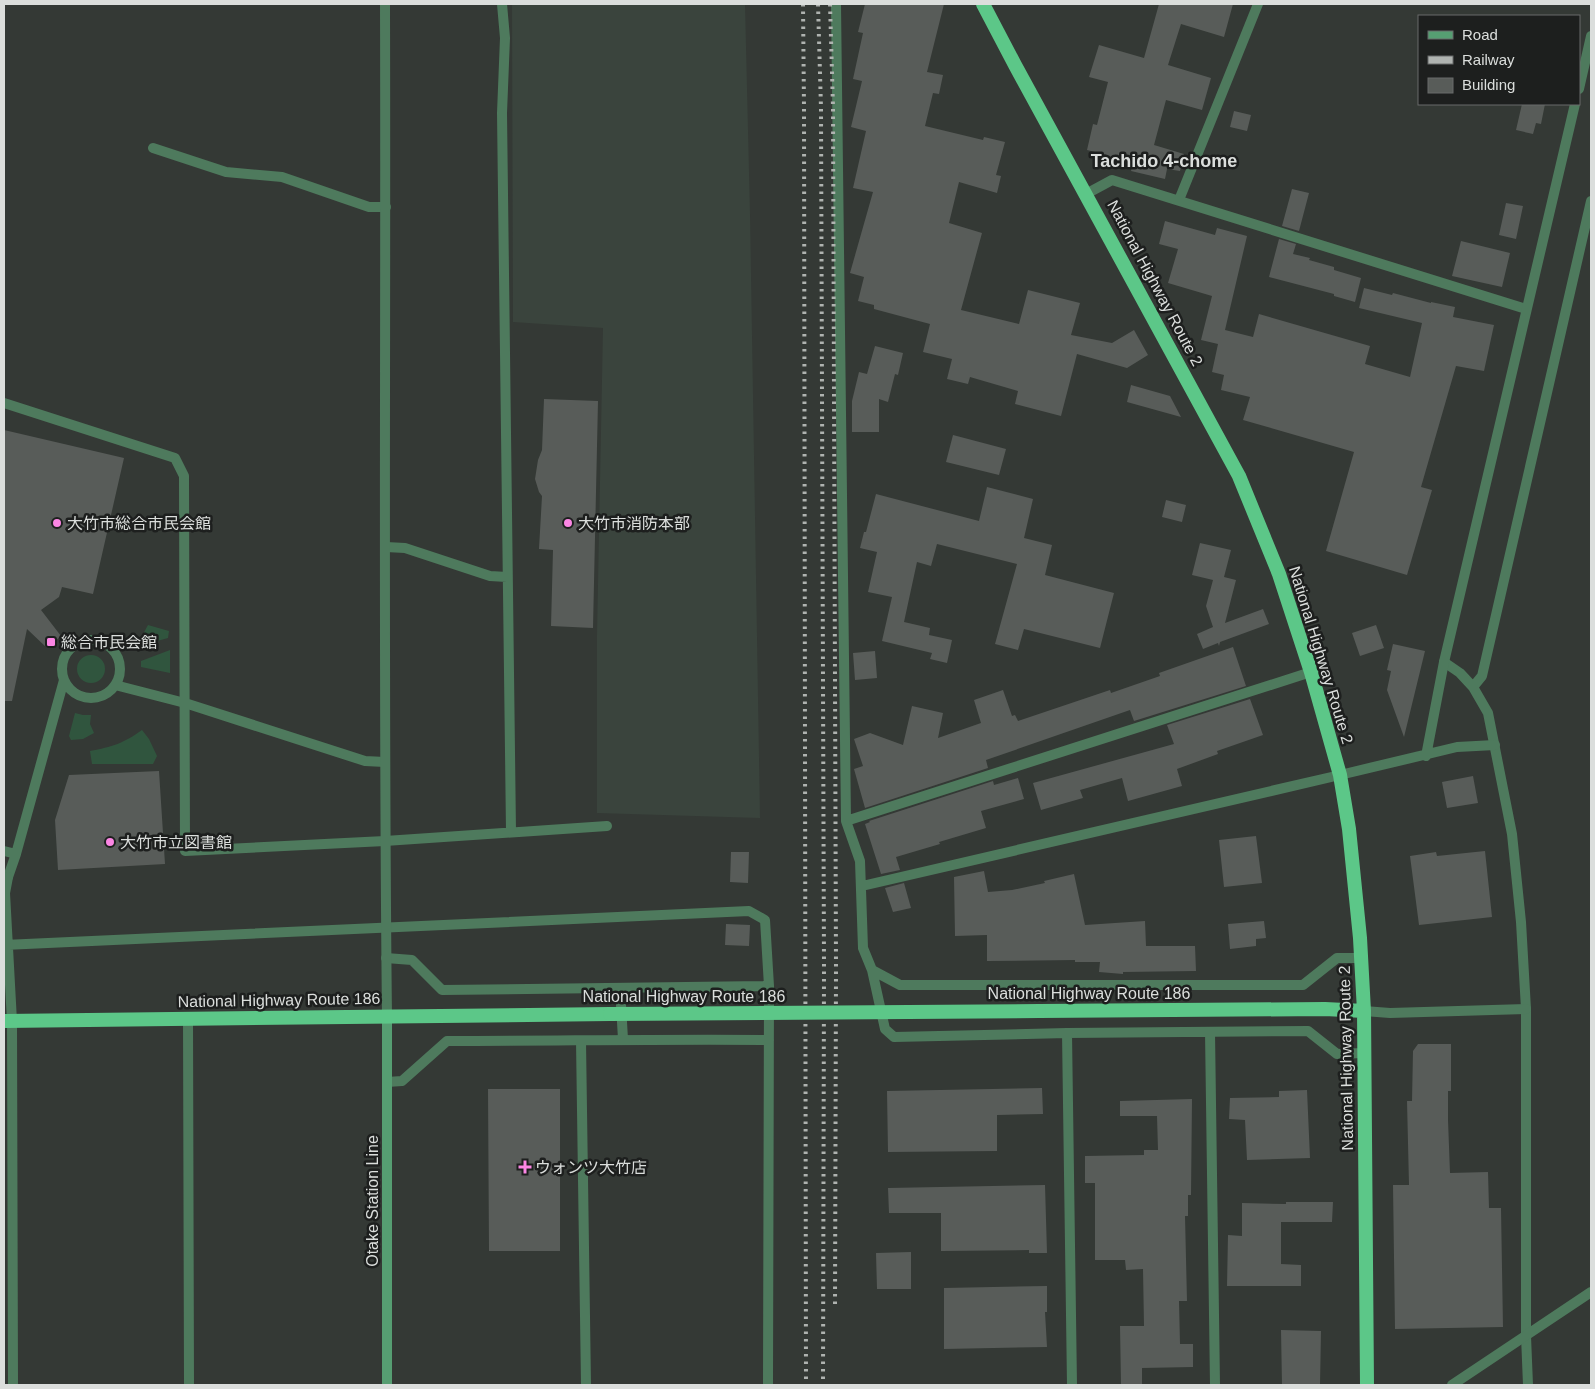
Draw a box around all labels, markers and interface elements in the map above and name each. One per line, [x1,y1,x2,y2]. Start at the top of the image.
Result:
legend [1418,15,1580,105]
text: Road [1462,26,1498,43]
text: Railway [1462,51,1515,68]
text: Building [1462,76,1515,93]
district label: Tachido 4-chome [1091,151,1237,171]
street label: National Highway Route 2 [1104,197,1206,369]
place label: 大竹市総合市民会館 [67,515,211,532]
place label: 大竹市消防本部 [578,515,690,532]
marker: 大竹市総合市民会館 [51,517,63,529]
marker: 大竹市消防本部 [562,517,574,529]
street label: National Highway Route 2 [1286,564,1356,746]
place label: 総合市民会館 [61,634,157,651]
marker: 総合市民会館 [45,636,57,648]
place label: 大竹市立図書館 [120,834,232,851]
marker: 大竹市立図書館 [104,836,116,848]
street label: National Highway Route 2 [1336,965,1356,1151]
street label: National Highway Route 186 [988,985,1190,1002]
street label: National Highway Route 186 [583,988,785,1005]
street label: National Highway Route 186 [177,990,381,1010]
street label: Otake Station Line [364,1135,381,1267]
place label: ウォンツ大竹店 [535,1159,647,1176]
marker: ウォンツ大竹店 [519,1161,531,1173]

